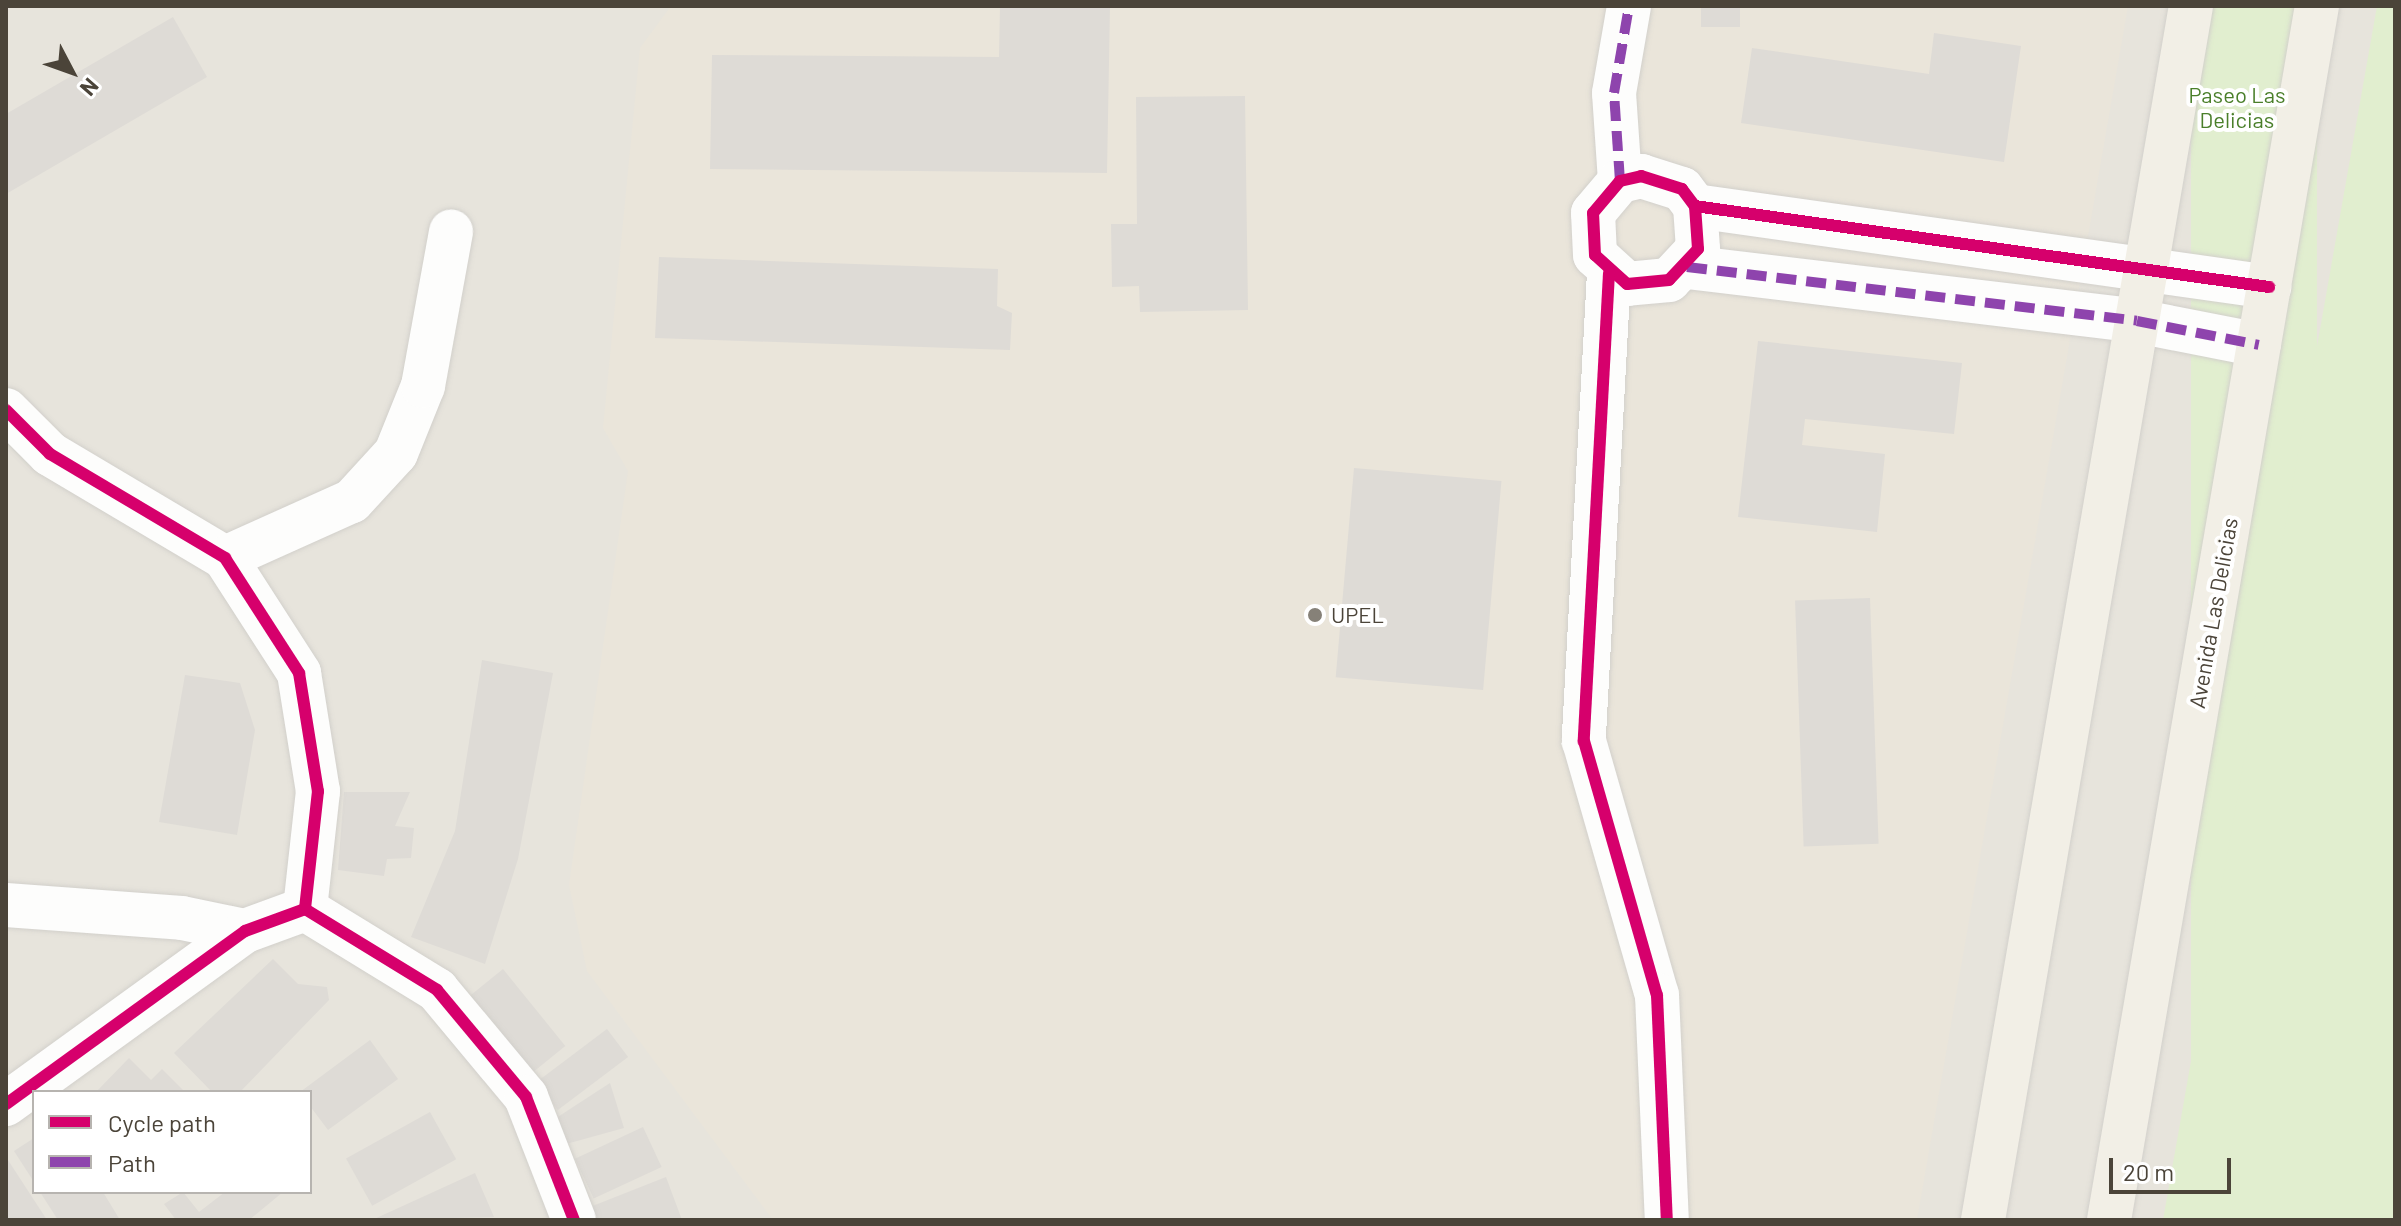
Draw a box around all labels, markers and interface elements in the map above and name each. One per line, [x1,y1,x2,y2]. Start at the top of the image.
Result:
north arrow [32,32,112,112]
text: N [76,74,105,102]
park label: Paseo Las Delicias [2188,81,2286,132]
street label: Avenida Las Delicias [2183,516,2243,710]
place label: UPEL [1331,602,1384,628]
marker: UPEL [1306,606,1324,624]
legend [32,1090,312,1194]
text: Cycle path [108,1108,216,1137]
scale bar [2113,1142,2235,1192]
text: Path [108,1148,156,1177]
text: 20 m [2123,1157,2174,1186]

